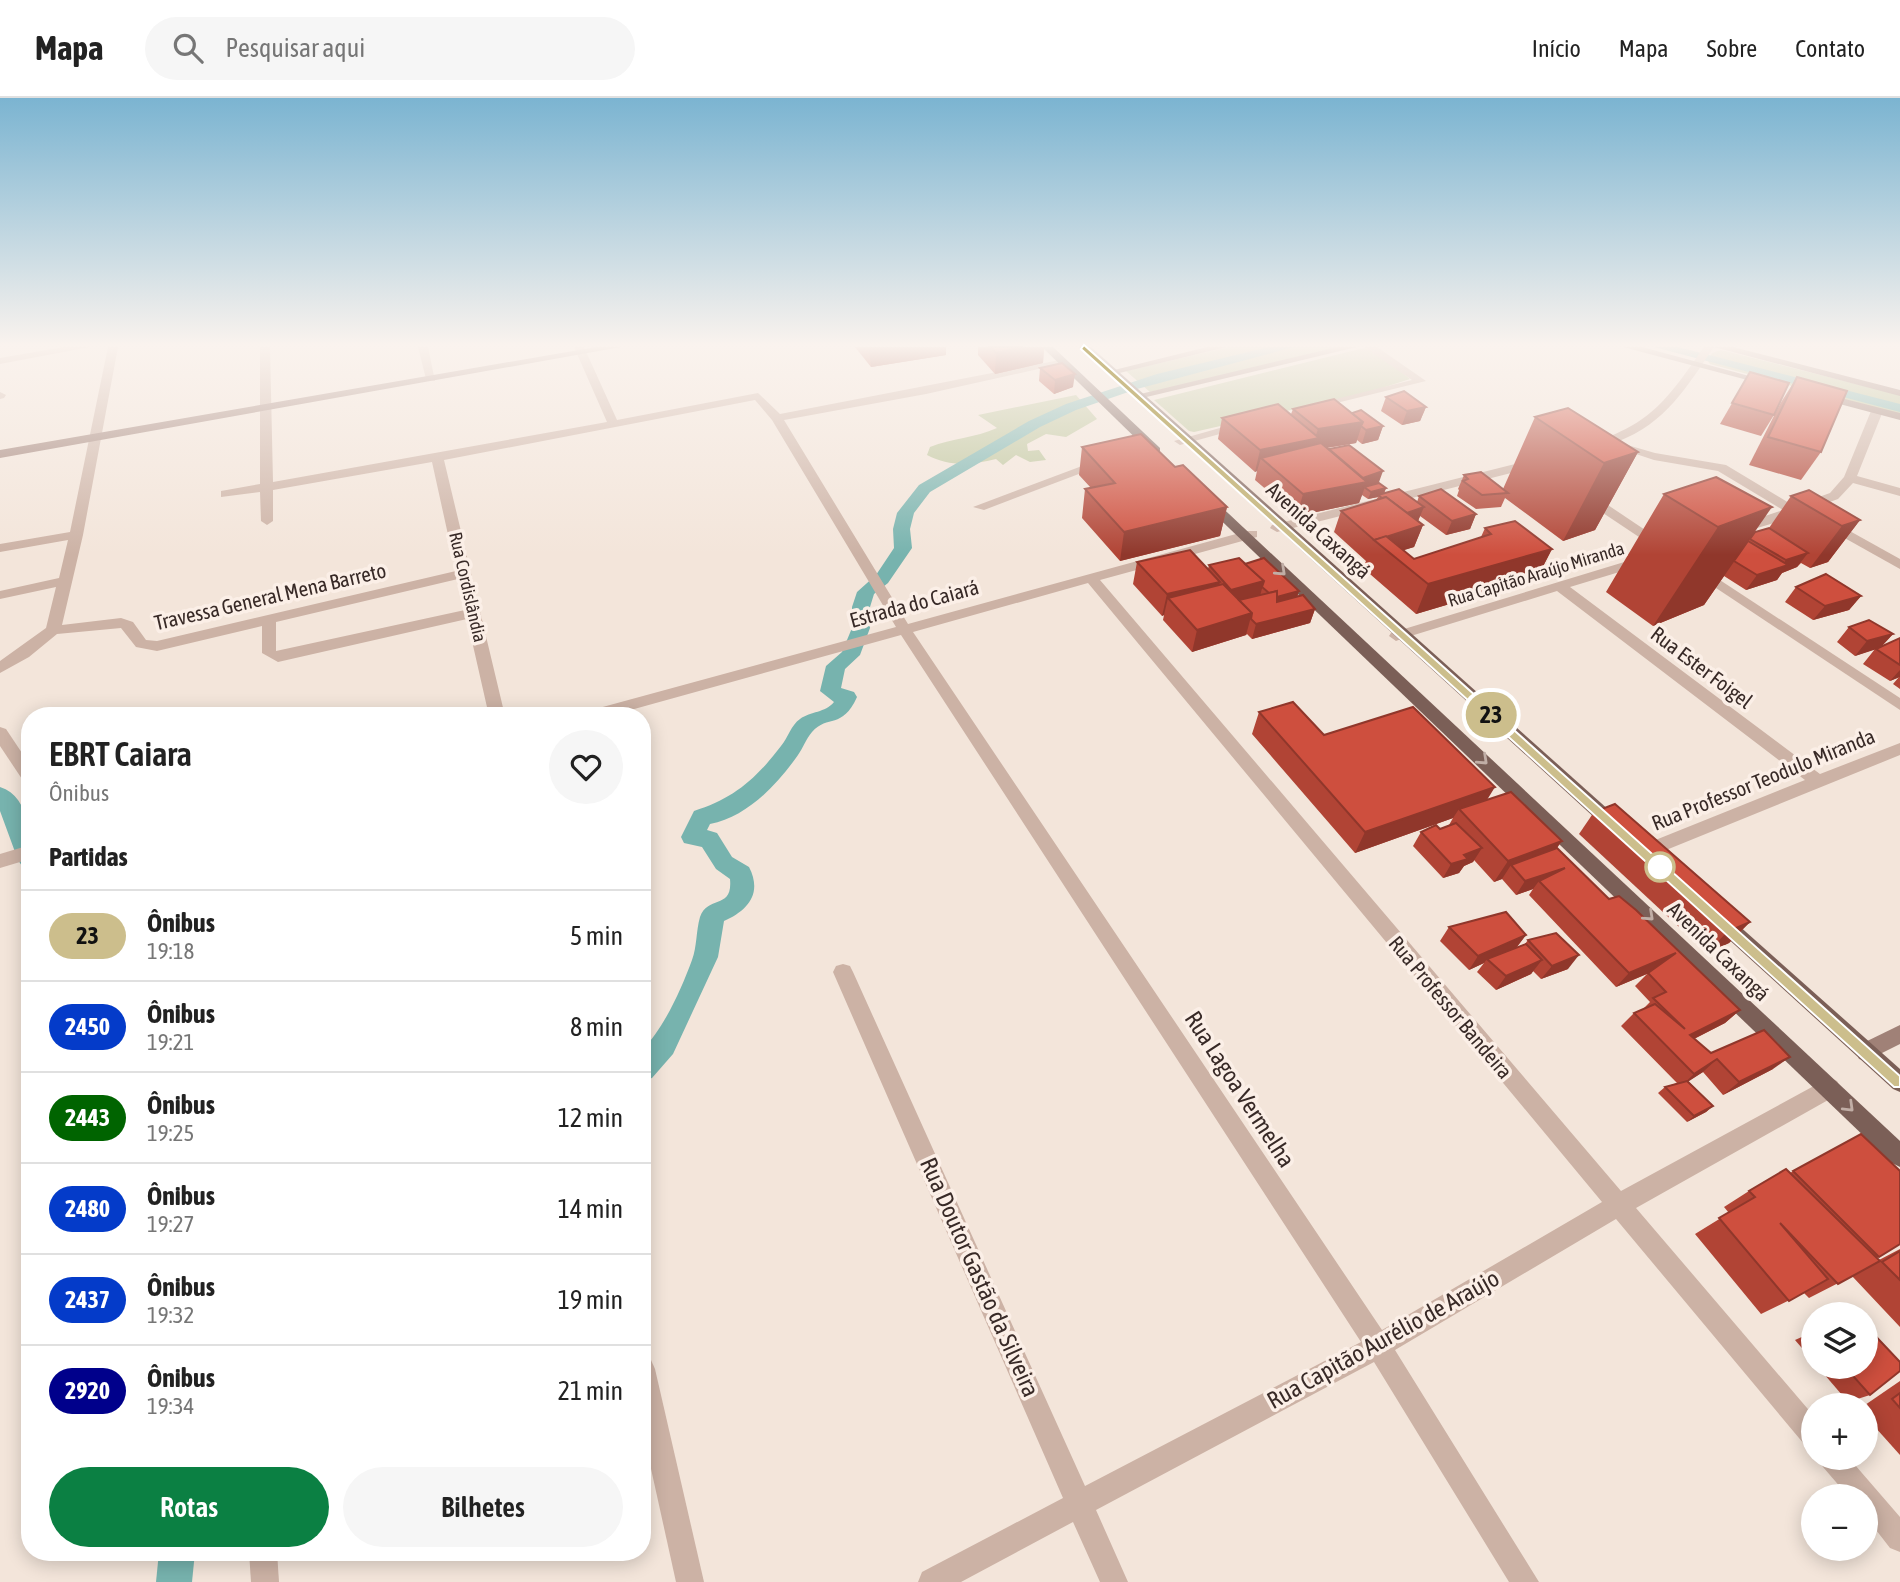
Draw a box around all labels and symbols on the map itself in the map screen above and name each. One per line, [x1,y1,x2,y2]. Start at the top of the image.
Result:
street label: Avenida Caxangá [1262,477,1376,583]
street label: Rua Cordislândia [445,530,491,644]
street label: Rua Capitão Araújo Miranda [1445,537,1627,611]
street label: Travessa General Mena Barreto [152,558,388,634]
one-way arrow [1273,562,1286,575]
street label: Estrada do Caiará [847,574,981,632]
street label: Rua Ester Foigel [1647,621,1758,713]
line badge: 23 [1460,692,1522,738]
street label: Rua Professor Teodulo Miranda [1648,723,1878,835]
one-way arrow [1475,751,1488,764]
unlabelled marker [1645,852,1675,882]
street label: Avenida Caxangá [1663,897,1775,1005]
one-way arrow [1641,907,1654,920]
street label: Rua Professor Bandeira [1384,931,1518,1083]
street label: Rua Lagoa Vermelha [1180,1006,1300,1172]
one-way arrow [1840,1098,1853,1111]
street label: Rua Doutor Gastão da Silveira [915,1153,1045,1401]
street label: Rua Capitão Aurélio de Araújo [1262,1264,1504,1414]

